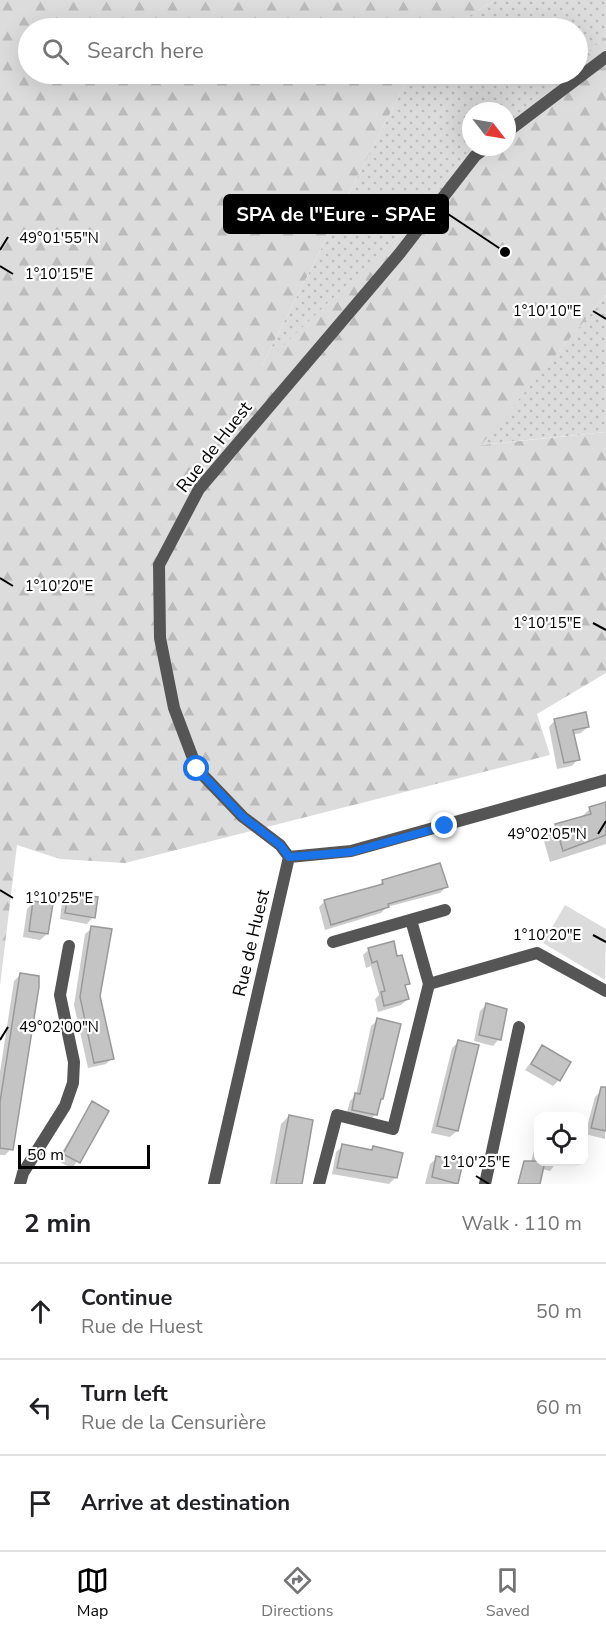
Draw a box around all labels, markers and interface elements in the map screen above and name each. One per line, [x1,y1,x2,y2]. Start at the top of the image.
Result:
search box [18,18,588,84]
icon: search [39,35,72,68]
text: Search here [87,36,204,66]
north arrow [462,102,516,156]
callout: SPA de l"Eure - SPAE [224,195,448,233]
text: SPA de l"Eure - SPAE [236,201,436,228]
text: 49°01'55"N [19,228,99,248]
text: 1°10'15"E [25,264,93,284]
text: 1°10'10"E [513,301,581,321]
street label: Rue de Huest [171,396,258,497]
text: 1°10'20"E [25,576,93,596]
text: 1°10'15"E [513,613,581,633]
route start [183,755,209,781]
route end [431,812,457,838]
text: 49°02'05"N [507,824,587,844]
street label: Rue de Huest [227,886,275,999]
text: 1°10'25"E [25,888,93,908]
text: 1°10'20"E [513,925,581,945]
text: 49°02'00"N [19,1017,99,1037]
map controls [534,1112,588,1166]
button: locate [534,1112,588,1166]
scale bar [18,1142,150,1170]
text: 50 m [27,1144,64,1166]
text: 1°10'25"E [442,1152,510,1172]
text: 2 min [24,1206,91,1241]
text: Walk · 110 m [462,1210,582,1237]
text: Continue [81,1283,172,1313]
icon: ahead [24,1295,57,1328]
text: 50 m [536,1298,582,1325]
text: Rue de Huest [81,1313,202,1340]
text: Turn left [81,1379,168,1409]
icon: left [24,1391,57,1424]
text: 60 m [536,1394,582,1421]
text: Rue de la Censurière [81,1409,266,1436]
icon: arrive [24,1487,57,1520]
text: Arrive at destination [81,1488,290,1518]
tab: Map [76,1564,109,1622]
tab: Directions [261,1564,333,1622]
tab: Saved [486,1564,530,1622]

